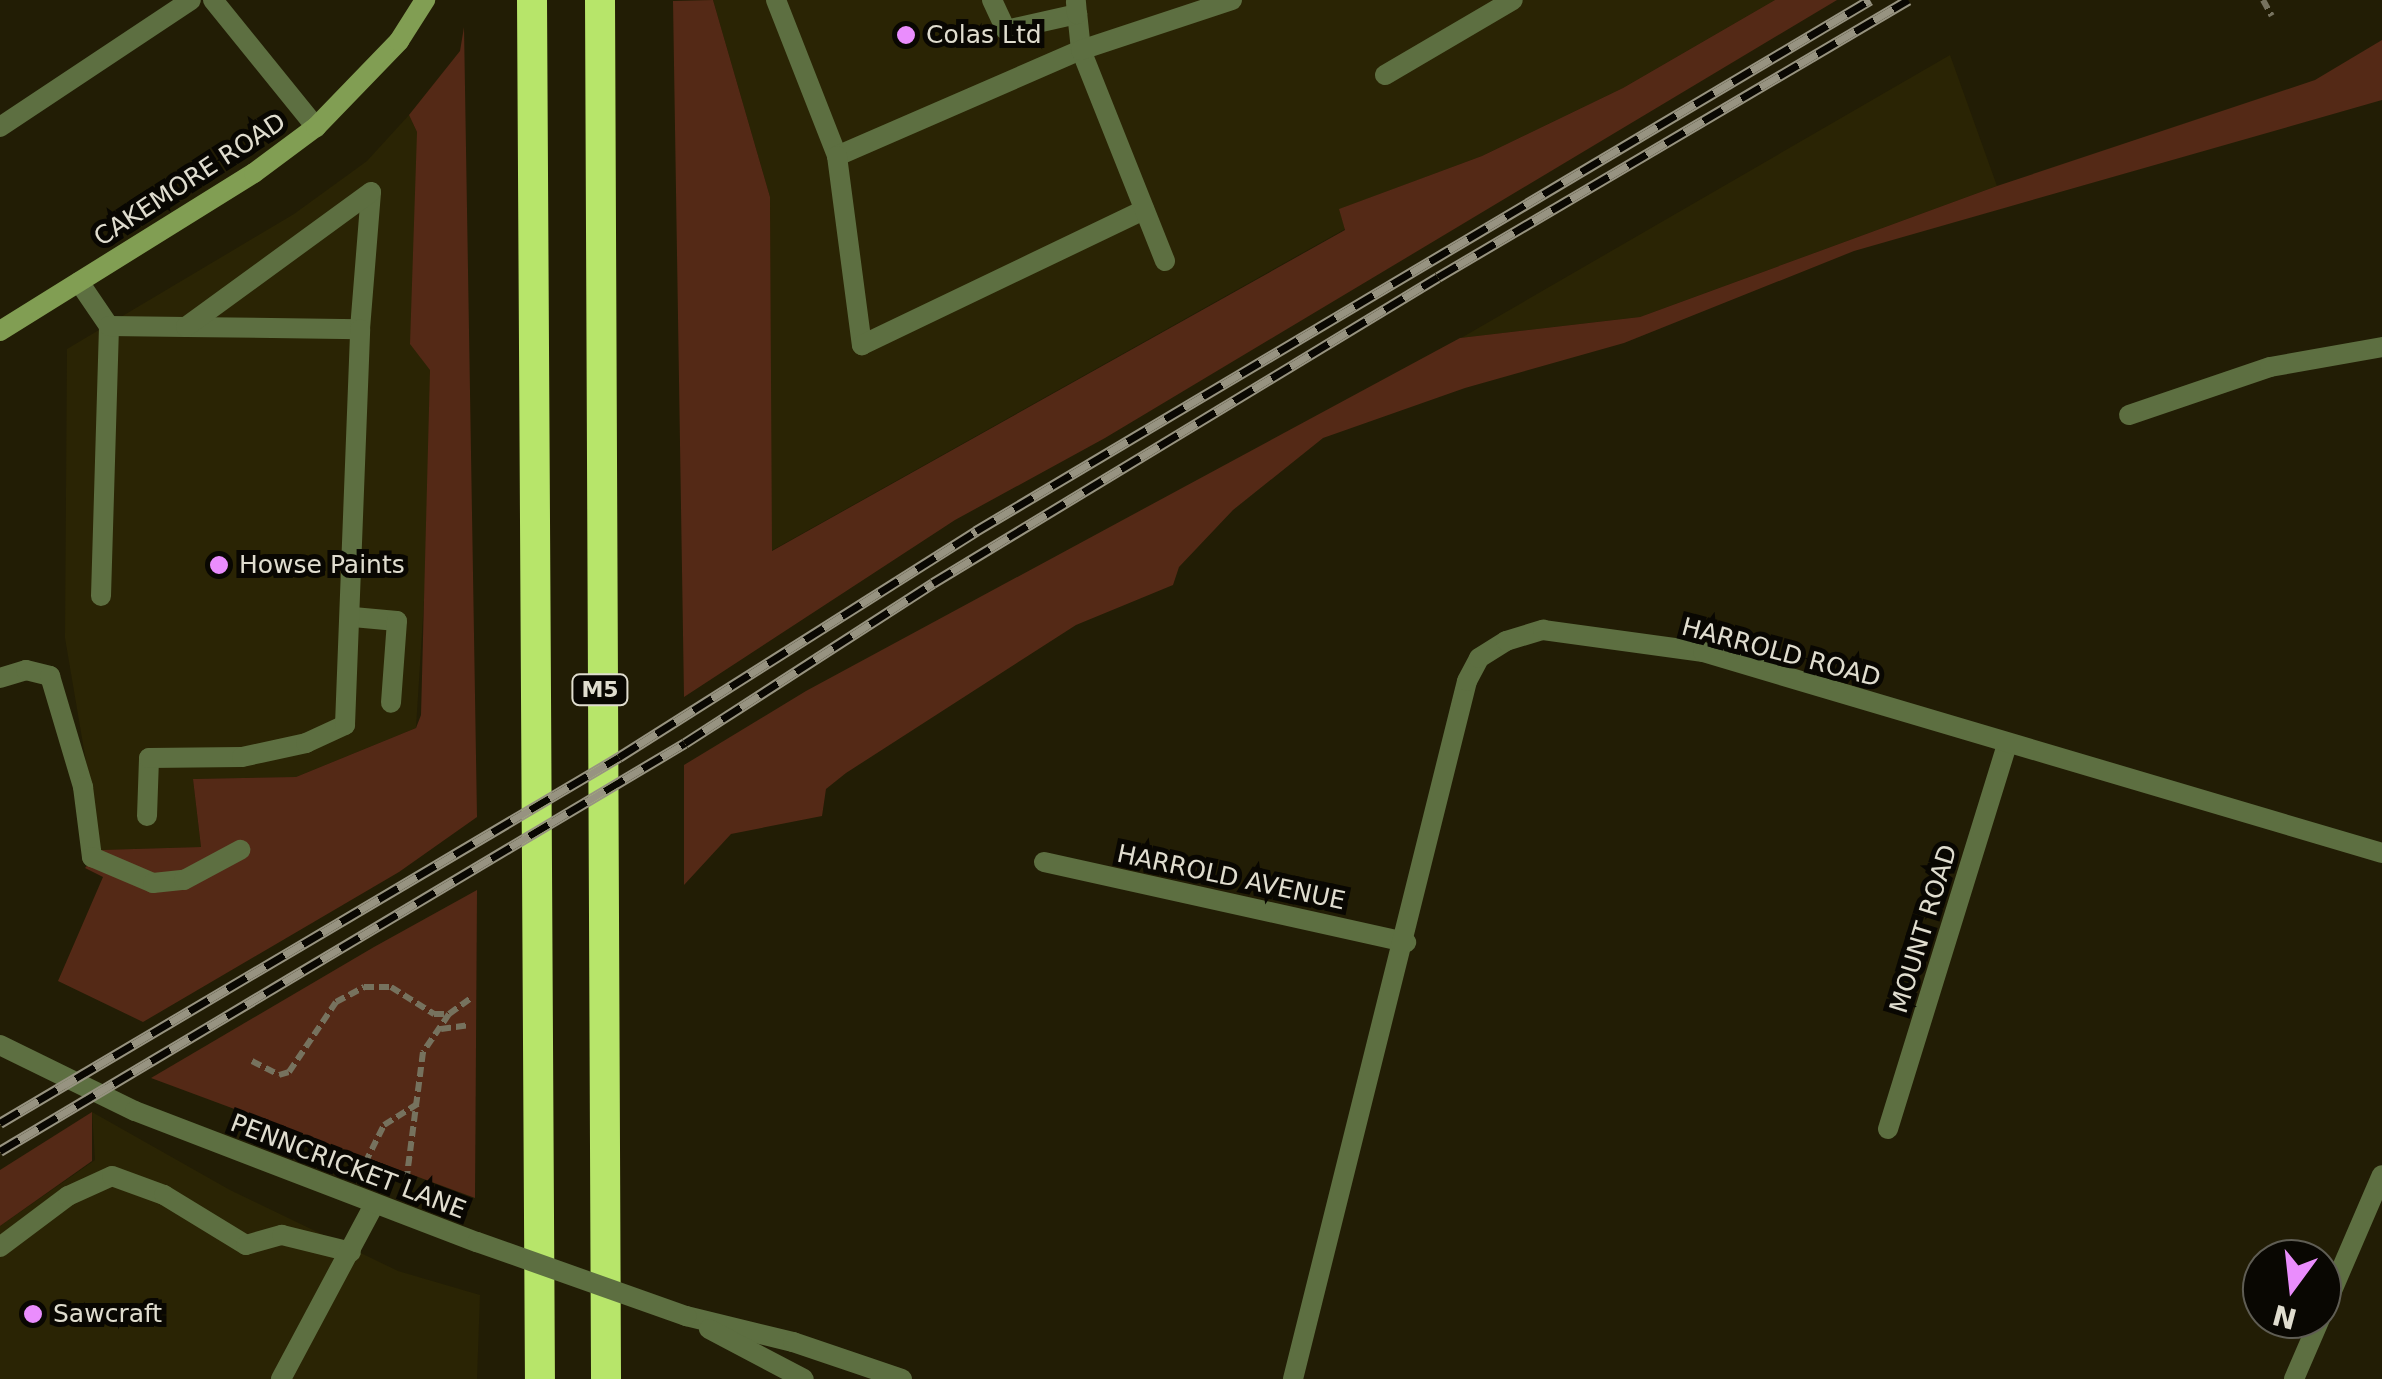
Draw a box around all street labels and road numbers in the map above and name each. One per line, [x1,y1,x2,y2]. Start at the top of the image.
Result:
street label: CAKEMORE ROAD [89,107,291,253]
street label: HARROLD ROAD [1678,612,1884,694]
road number: M5 [570,673,630,707]
street label: HARROLD AVENUE [1114,839,1348,917]
street label: MOUNT ROAD [1884,841,1964,1017]
street label: PENNCRICKET LANE [226,1108,470,1226]

